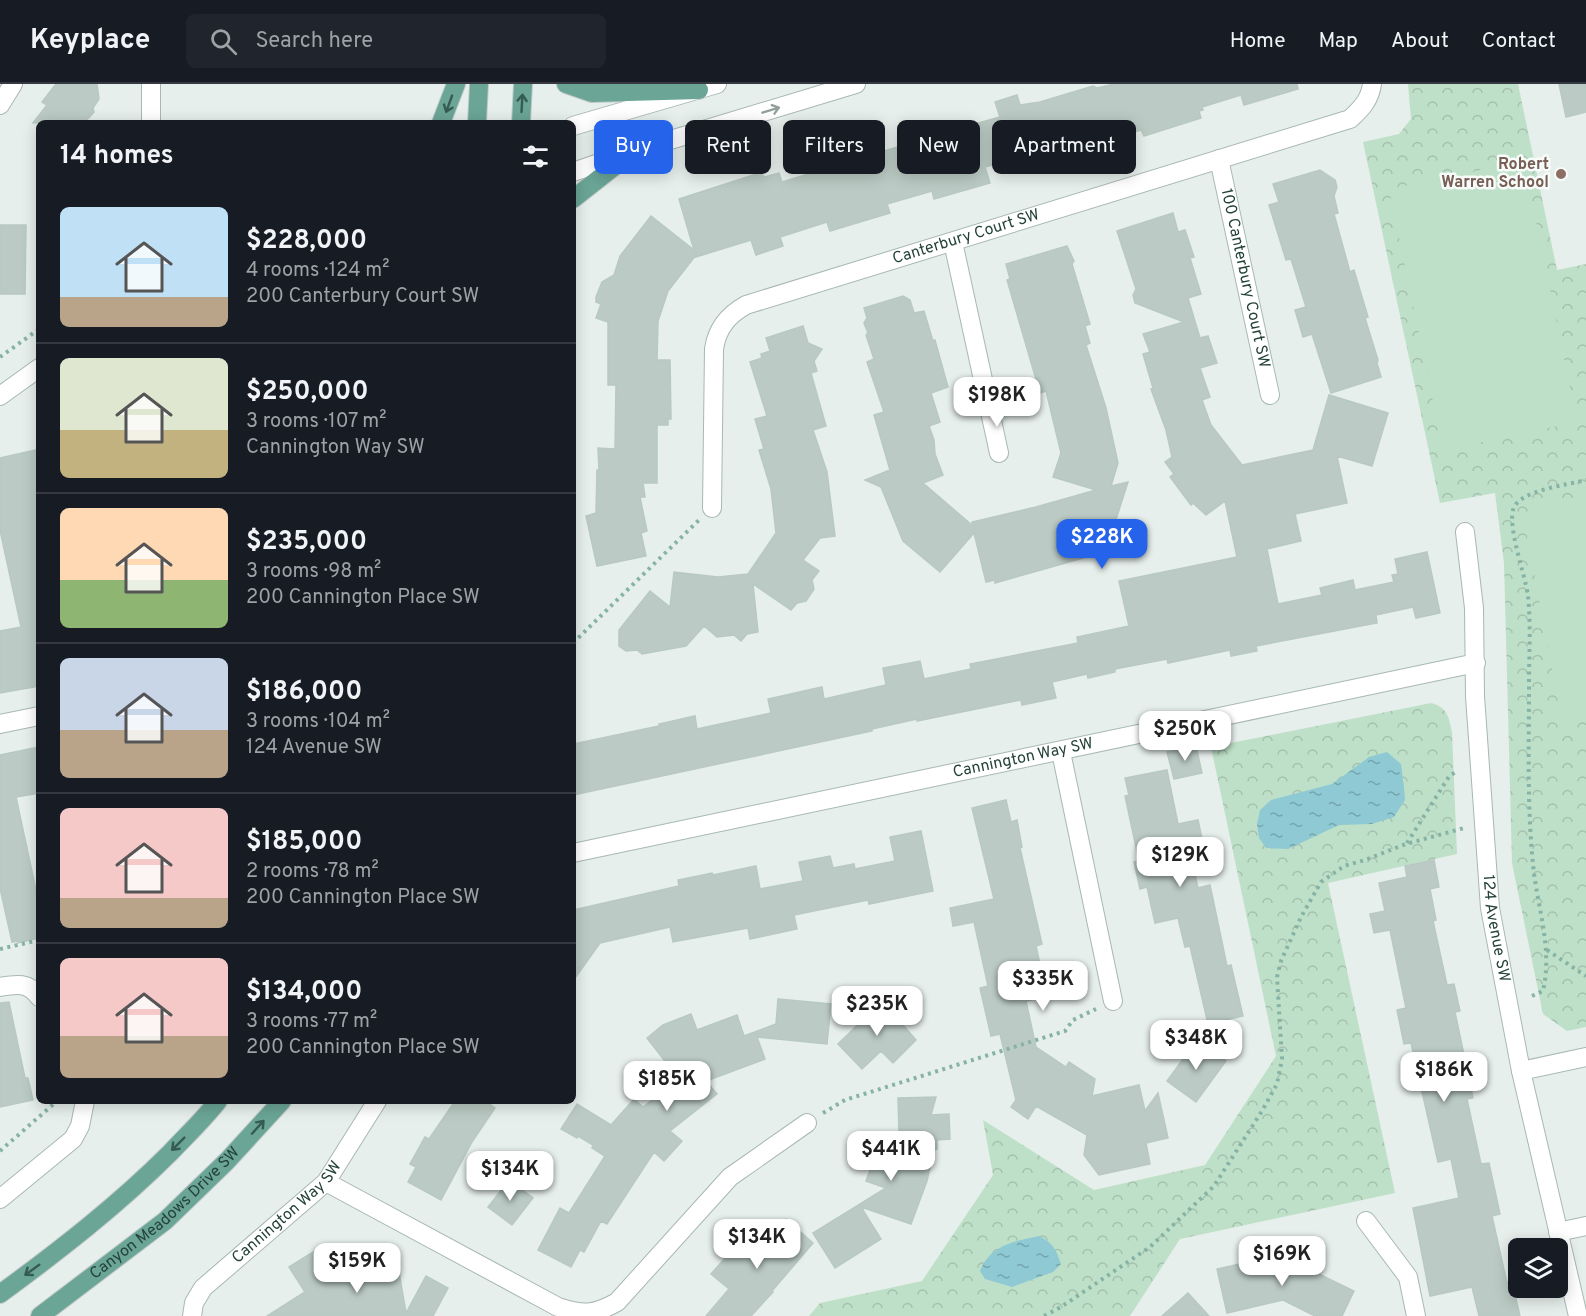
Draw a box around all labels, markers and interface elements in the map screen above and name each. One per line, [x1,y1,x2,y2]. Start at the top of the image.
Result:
search box [186,14,606,68]
text: Keyplace [30,23,150,59]
icon: search [207,25,240,58]
text: Search here [255,28,373,55]
text: Home [1230,28,1286,55]
text: Map [1319,28,1358,55]
text: About [1391,28,1449,55]
text: Contact [1482,28,1556,55]
one-way arrow [442,94,453,112]
one-way arrow [516,94,528,114]
one-way arrow [761,104,780,115]
chip: Buy [594,120,673,174]
chip: Rent [685,120,771,174]
chip: Filters [783,120,885,174]
chip: New [897,120,980,174]
chip: Apartment [992,120,1136,174]
text: 14 homes [60,140,174,173]
icon: filters [519,140,552,173]
place label: Robert Warren School [1441,155,1549,193]
marker: Robert Warren School [1554,167,1568,181]
street label: 100 Canterbury Court SW [1216,187,1274,370]
street label: Canterbury Court SW [890,205,1042,269]
text: $228,000 [246,225,367,258]
icon: home [108,231,180,303]
text: 4 rooms · 124 m² [246,258,389,284]
text: 200 Canterbury Court SW [246,284,479,310]
text: $250,000 [246,376,368,409]
pin: $198K [955,377,1039,428]
icon: home [108,382,180,454]
text: $198K [967,383,1027,409]
text: 3 rooms · 107 m² [246,409,387,435]
text: Cannington Way SW [246,435,425,461]
pin: $228K [1060,519,1144,570]
text: $228K [1070,525,1134,551]
text: $235,000 [246,526,367,559]
icon: home [108,532,180,604]
text: 3 rooms · 98 m² [246,559,381,585]
text: 200 Cannington Place SW [246,585,480,611]
text: $186,000 [246,676,362,709]
icon: home [108,682,180,754]
text: 3 rooms · 104 m² [246,709,390,735]
pin: $250K [1143,711,1227,762]
text: $250K [1153,717,1217,743]
street label: Cannington Way SW [951,734,1095,783]
text: 124 Avenue SW [246,735,382,761]
text: $185,000 [246,826,362,859]
icon: home [108,832,180,904]
pin: $129K [1138,837,1222,888]
text: $129K [1151,843,1209,869]
text: 2 rooms · 78 m² [246,859,379,885]
street label: 124 Avenue SW [1478,874,1514,984]
text: 200 Cannington Place SW [246,885,480,911]
pin: $335K [1001,961,1085,1012]
text: $335K [1012,967,1074,993]
text: $134,000 [246,976,362,1009]
icon: home [108,982,180,1054]
pin: $235K [835,986,919,1037]
text: $235K [846,992,908,1018]
text: 3 rooms · 77 m² [246,1009,377,1035]
pin: $348K [1154,1020,1238,1071]
text: $348K [1164,1026,1228,1052]
text: 200 Cannington Place SW [246,1035,480,1061]
pin: $186K [1402,1052,1486,1103]
text: $186K [1414,1058,1474,1084]
pin: $185K [625,1061,709,1112]
text: $185K [637,1067,697,1093]
one-way arrow [251,1120,265,1135]
pin: $441K [849,1131,933,1182]
one-way arrow [171,1136,186,1151]
text: $441K [861,1137,921,1163]
street label: Canyon Meadows Drive SW [86,1143,245,1284]
pin: $134K [468,1151,552,1202]
text: $134K [480,1157,540,1183]
street label: Cannington Way SW [228,1158,346,1268]
pin: $134K [715,1219,799,1270]
text: $134K [727,1225,787,1251]
pin: $169K [1240,1236,1324,1287]
map controls [1508,1238,1568,1298]
button: layers [1508,1238,1568,1298]
text: $169K [1253,1242,1311,1268]
pin: $159K [315,1243,399,1294]
text: $159K [328,1249,386,1275]
one-way arrow [25,1264,41,1277]

